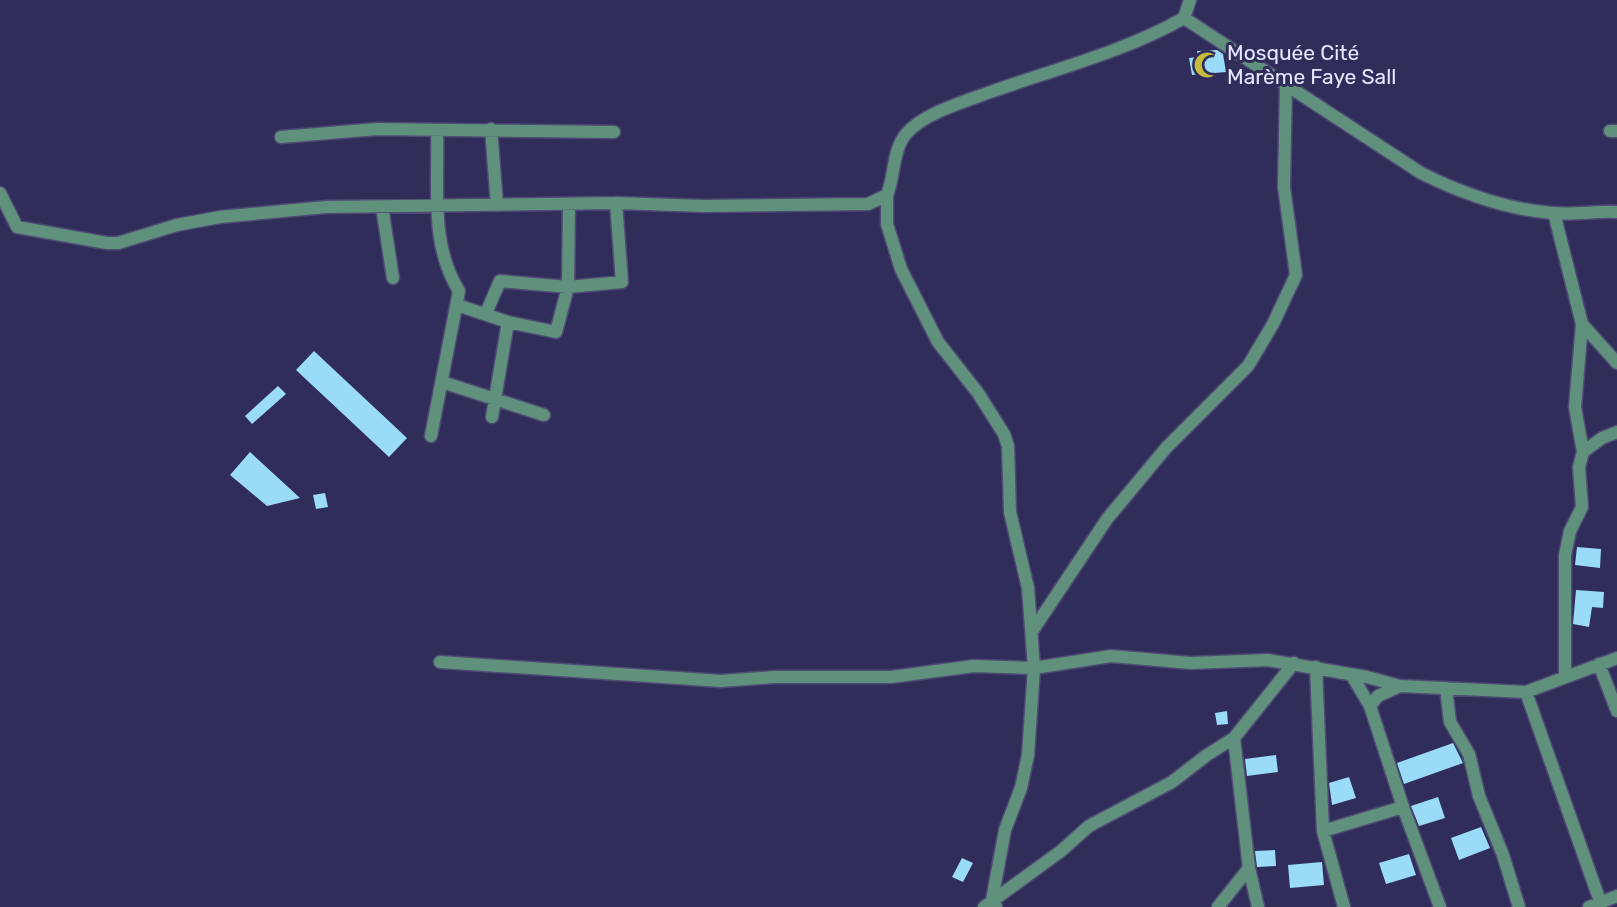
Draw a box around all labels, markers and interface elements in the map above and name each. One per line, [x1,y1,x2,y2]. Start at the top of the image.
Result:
place label: Mosquée Cité Marème Faye Sall [1227,40,1396,89]
mosque icon: Mosquée Cité Marème Faye Sall [1192,50,1222,80]

